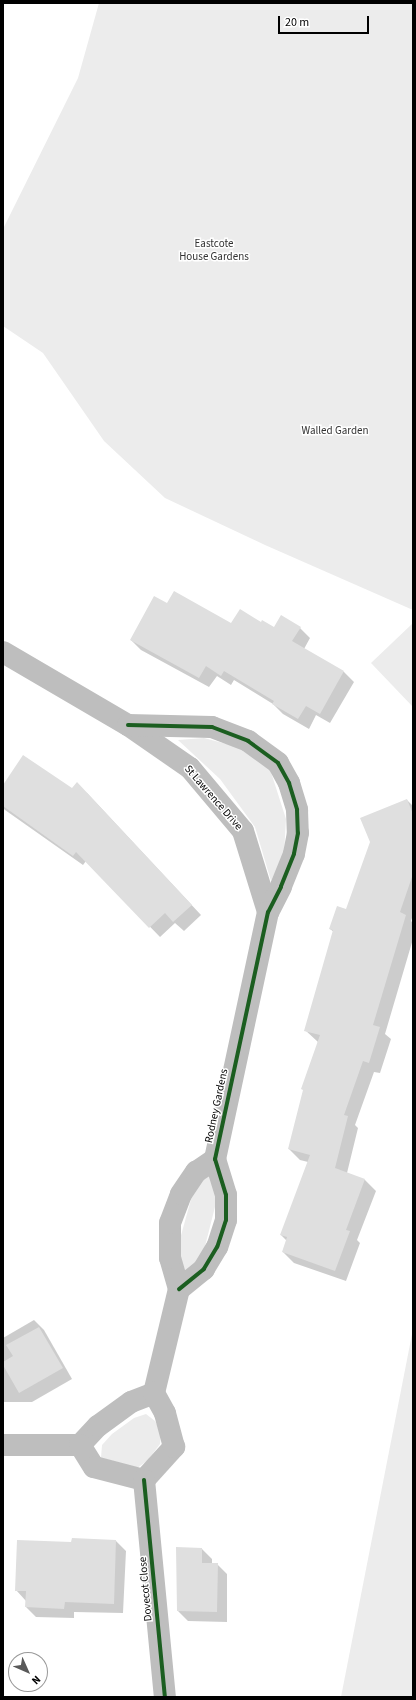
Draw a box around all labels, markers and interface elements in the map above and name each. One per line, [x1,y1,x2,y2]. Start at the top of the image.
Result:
scale bar [280,8,371,34]
text: 20 m [285,14,309,31]
park label: Eastcote House Gardens [179,238,249,264]
park label: Walled Garden [302,424,368,438]
street label: St Lawrence Drive [181,763,245,833]
street label: Rodney Gardens [203,1068,231,1144]
street label: Dovecot Close [137,1556,155,1622]
north arrow [8,1652,48,1692]
text: N [28,1672,44,1688]

